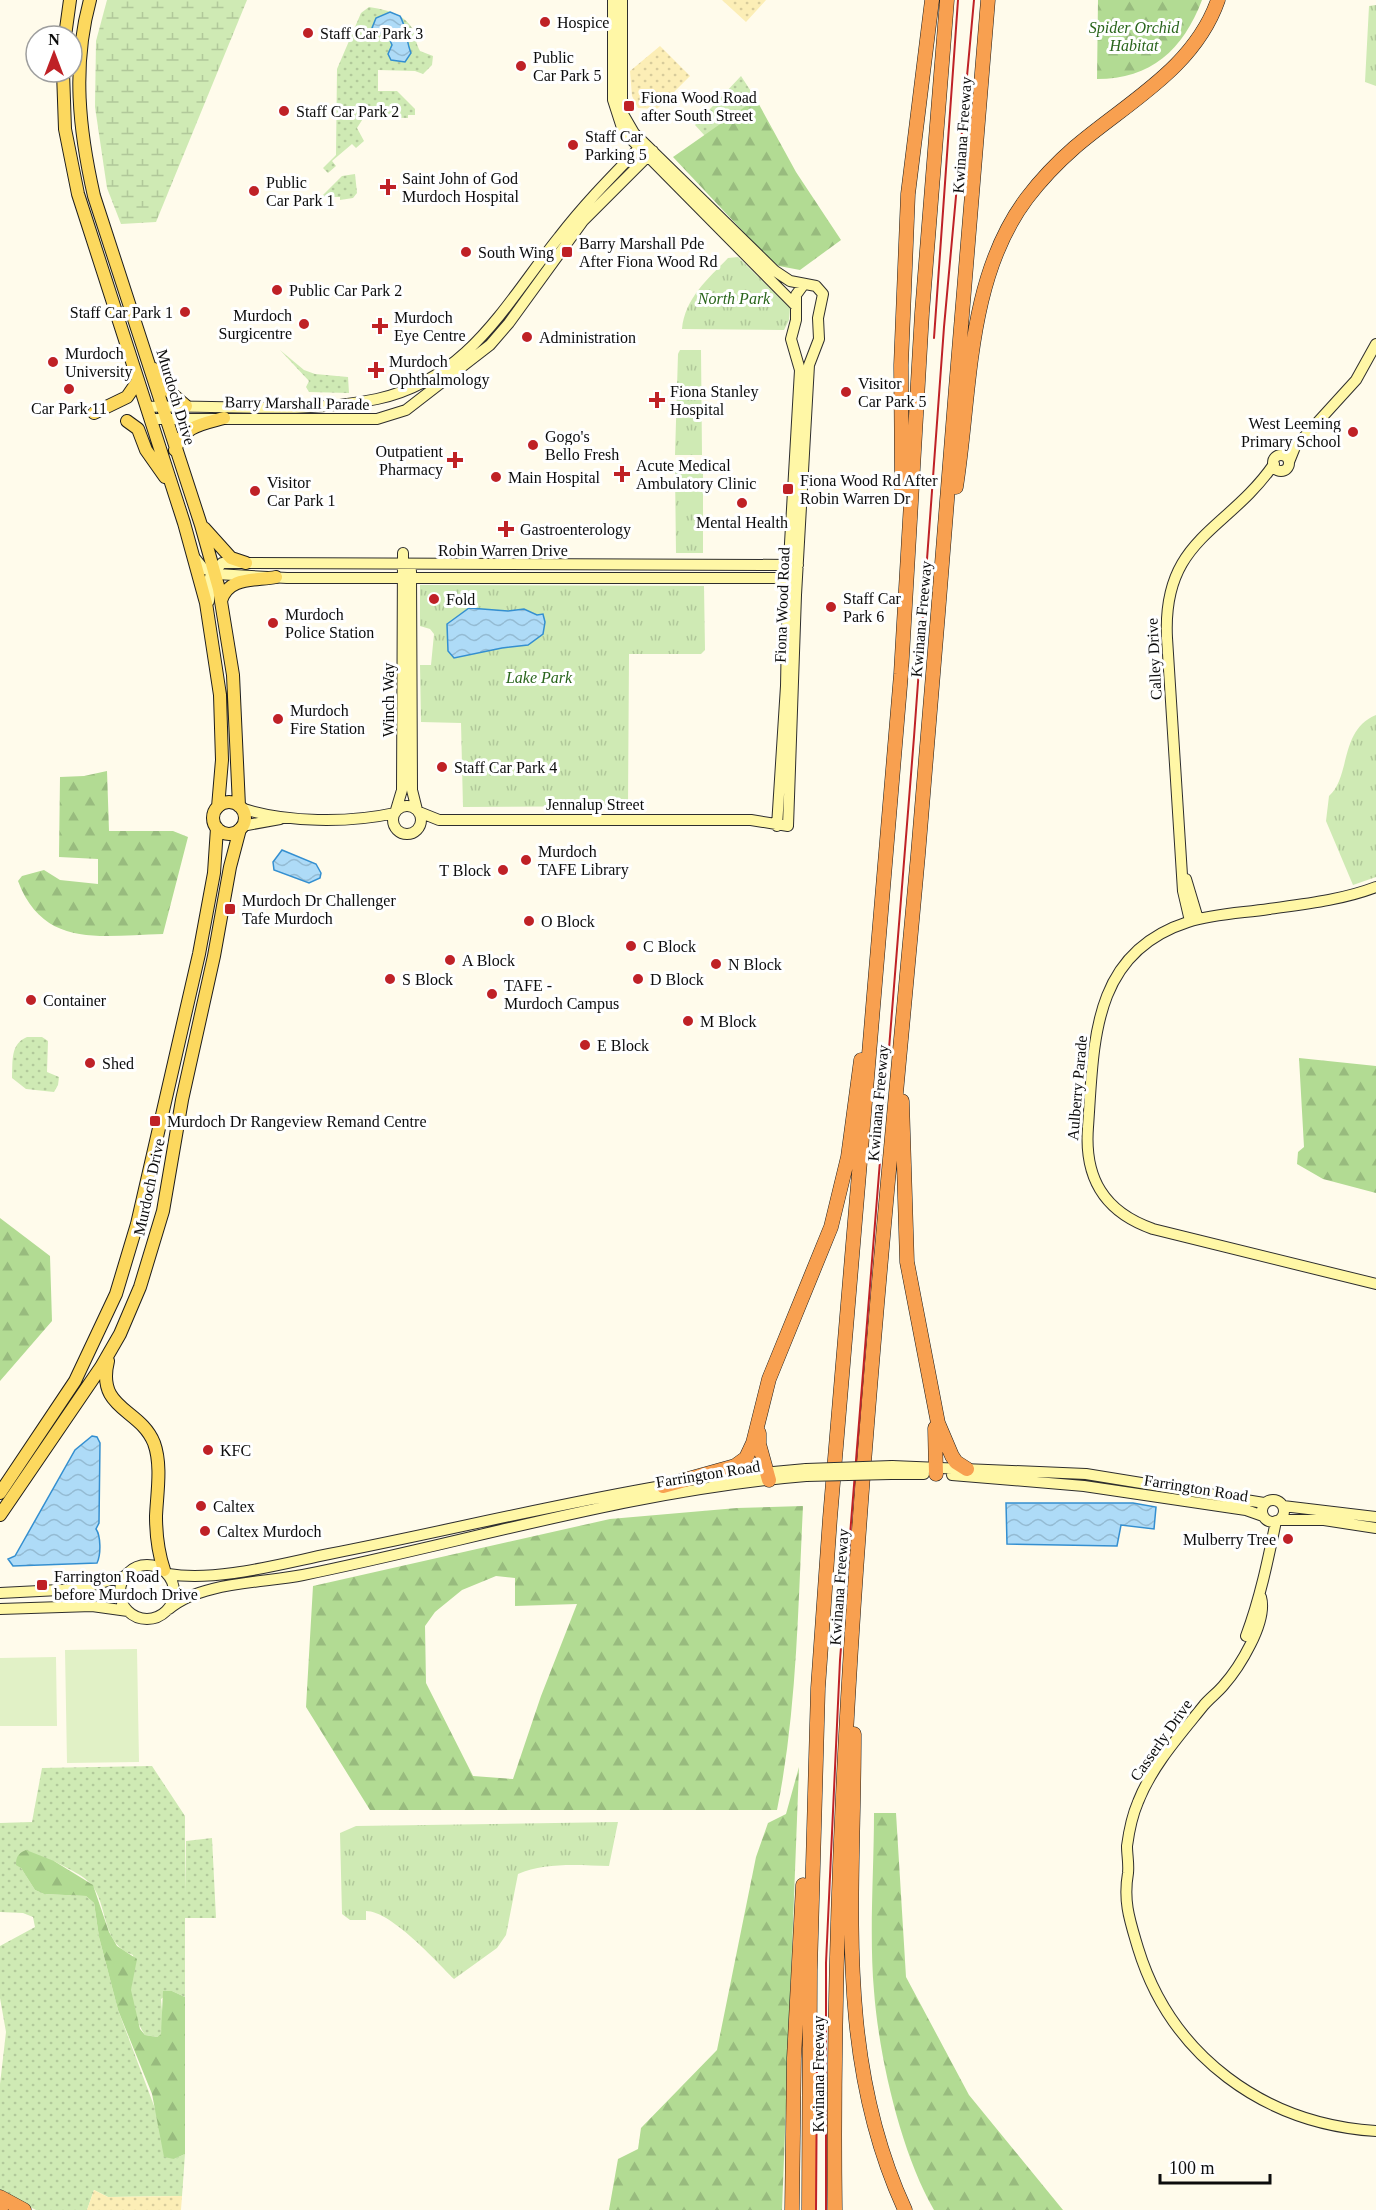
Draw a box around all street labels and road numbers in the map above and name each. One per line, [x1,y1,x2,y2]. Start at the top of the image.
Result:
street label: Kwinana Freeway [949,76,976,194]
street label: Murdoch Drive [153,347,199,447]
street label: Barry Marshall Parade [224,393,370,414]
street label: Robin Warren Drive [438,542,568,559]
street label: Fiona Wood Road [771,547,793,663]
street label: Kwinana Freeway [907,560,936,678]
street label: Calley Drive [1143,617,1166,700]
street label: Winch Way [380,663,398,737]
street label: Jennalup Street [546,796,645,814]
street label: Aulberry Parade [1064,1035,1091,1141]
street label: Kwinana Freeway [864,1044,893,1162]
street label: Murdoch Drive [130,1137,168,1237]
street label: Farrington Road [655,1457,762,1492]
street label: Farrington Road [1142,1471,1249,1506]
street label: Kwinana Freeway [826,1528,853,1646]
street label: Casserly Drive [1127,1696,1196,1785]
street label: Kwinana Freeway [810,2016,828,2132]

